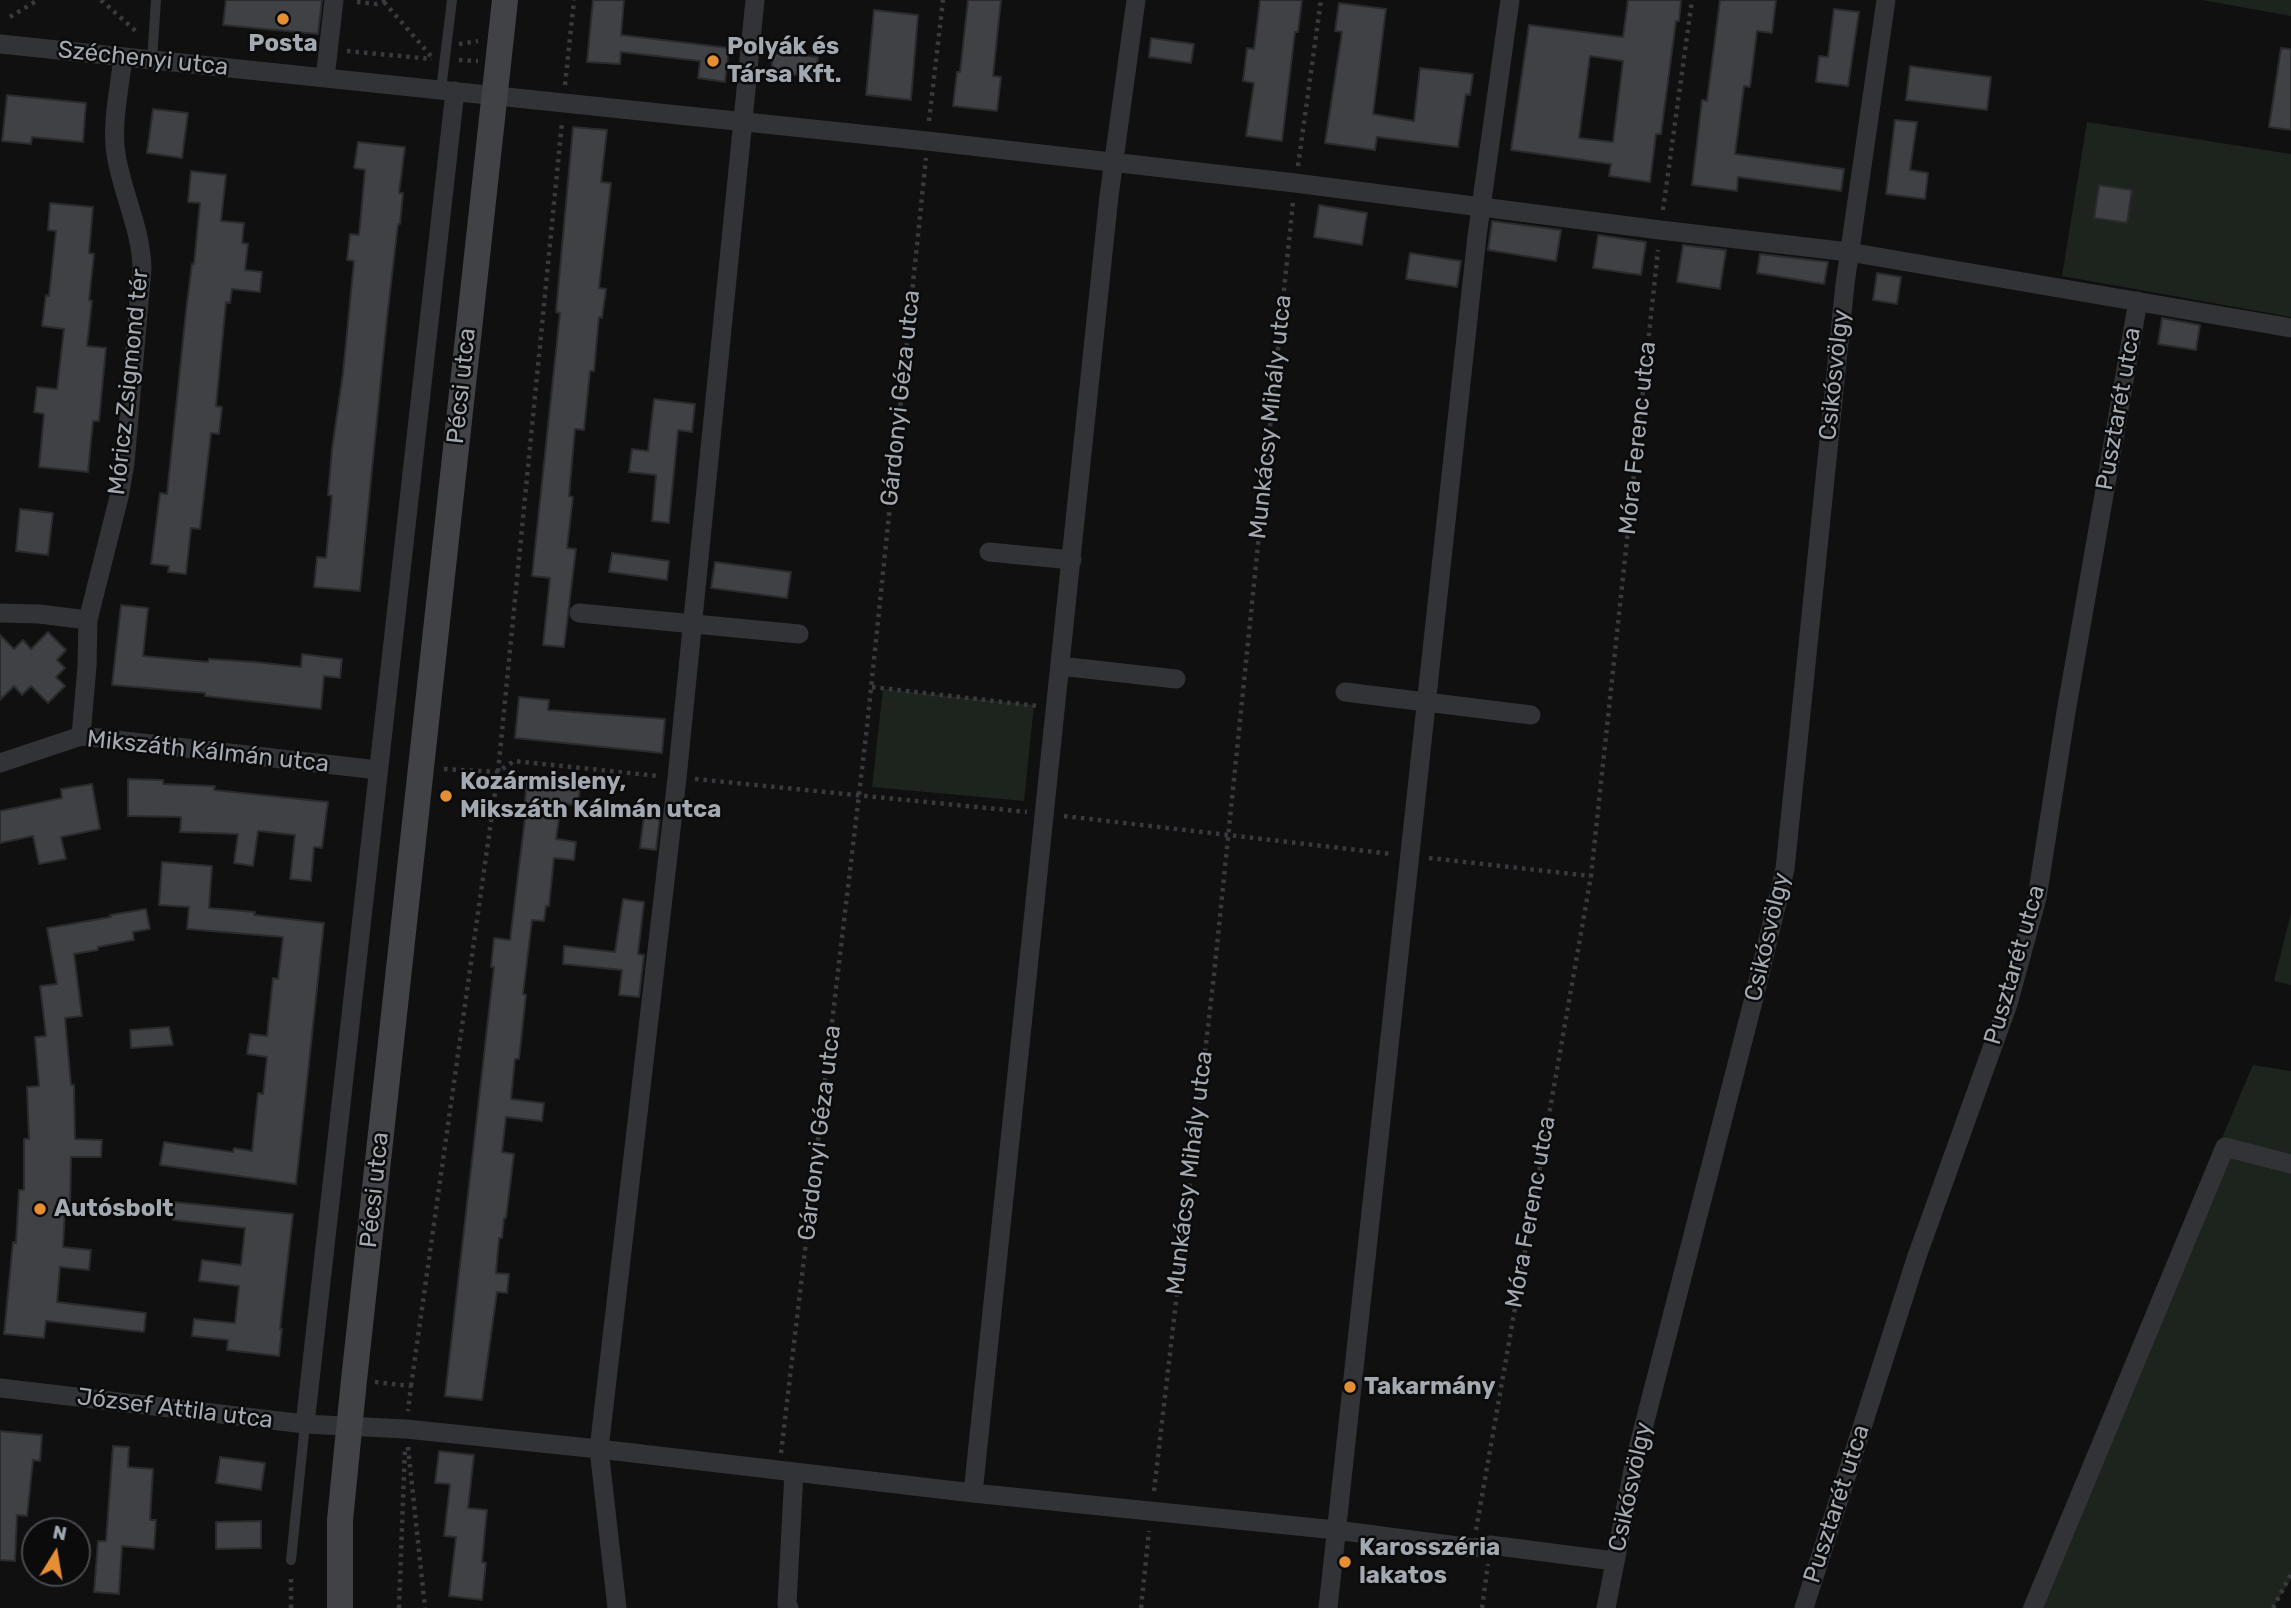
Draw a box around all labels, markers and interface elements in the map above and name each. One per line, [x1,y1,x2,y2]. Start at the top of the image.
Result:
marker: Posta [275,11,291,27]
place label: Posta [248,30,318,58]
place label: Polyák és Társa Kft. [727,33,842,89]
street label: Széchenyi utca [56,36,230,82]
marker: Polyák és Társa Kft. [705,53,721,69]
street label: Móricz Zsigmond tér [103,267,155,497]
street label: Gárdonyi Géza utca [875,289,927,507]
street label: Munkácsy Mihály utca [1244,293,1298,541]
street label: Csikósvölgy [1814,308,1856,442]
street label: Pusztarét utca [2091,325,2147,493]
street label: Pécsi utca [442,327,482,445]
street label: Móra Ferenc utca [1614,340,1662,536]
street label: Mikszáth Kálmán utca [86,725,330,779]
place label: Kozármisleny, Mikszáth Kálmán utca [460,768,721,824]
marker: Kozármisleny, Mikszáth Kálmán utca [438,788,454,804]
street label: Csikósvölgy [1739,870,1797,1004]
street label: Pusztarét utca [1978,882,2052,1048]
street label: Gárdonyi Géza utca [792,1024,848,1242]
street label: Munkácsy Mihály utca [1161,1049,1219,1297]
street label: Móra Ferenc utca [1500,1114,1562,1310]
street label: Pécsi utca [355,1131,395,1249]
place label: Autósbolt [54,1195,173,1223]
marker: Autósbolt [32,1201,48,1217]
place label: Takarmány [1364,1373,1495,1401]
marker: Takarmány [1342,1379,1358,1395]
street label: József Attila utca [75,1383,275,1435]
street label: Csikósvölgy [1603,1420,1659,1554]
street label: Pusztarét utca [1798,1421,1876,1587]
north arrow [21,1517,91,1587]
text: N [51,1520,69,1545]
place label: Karosszéria lakatos [1359,1534,1500,1590]
marker: Karosszéria lakatos [1337,1554,1353,1570]

